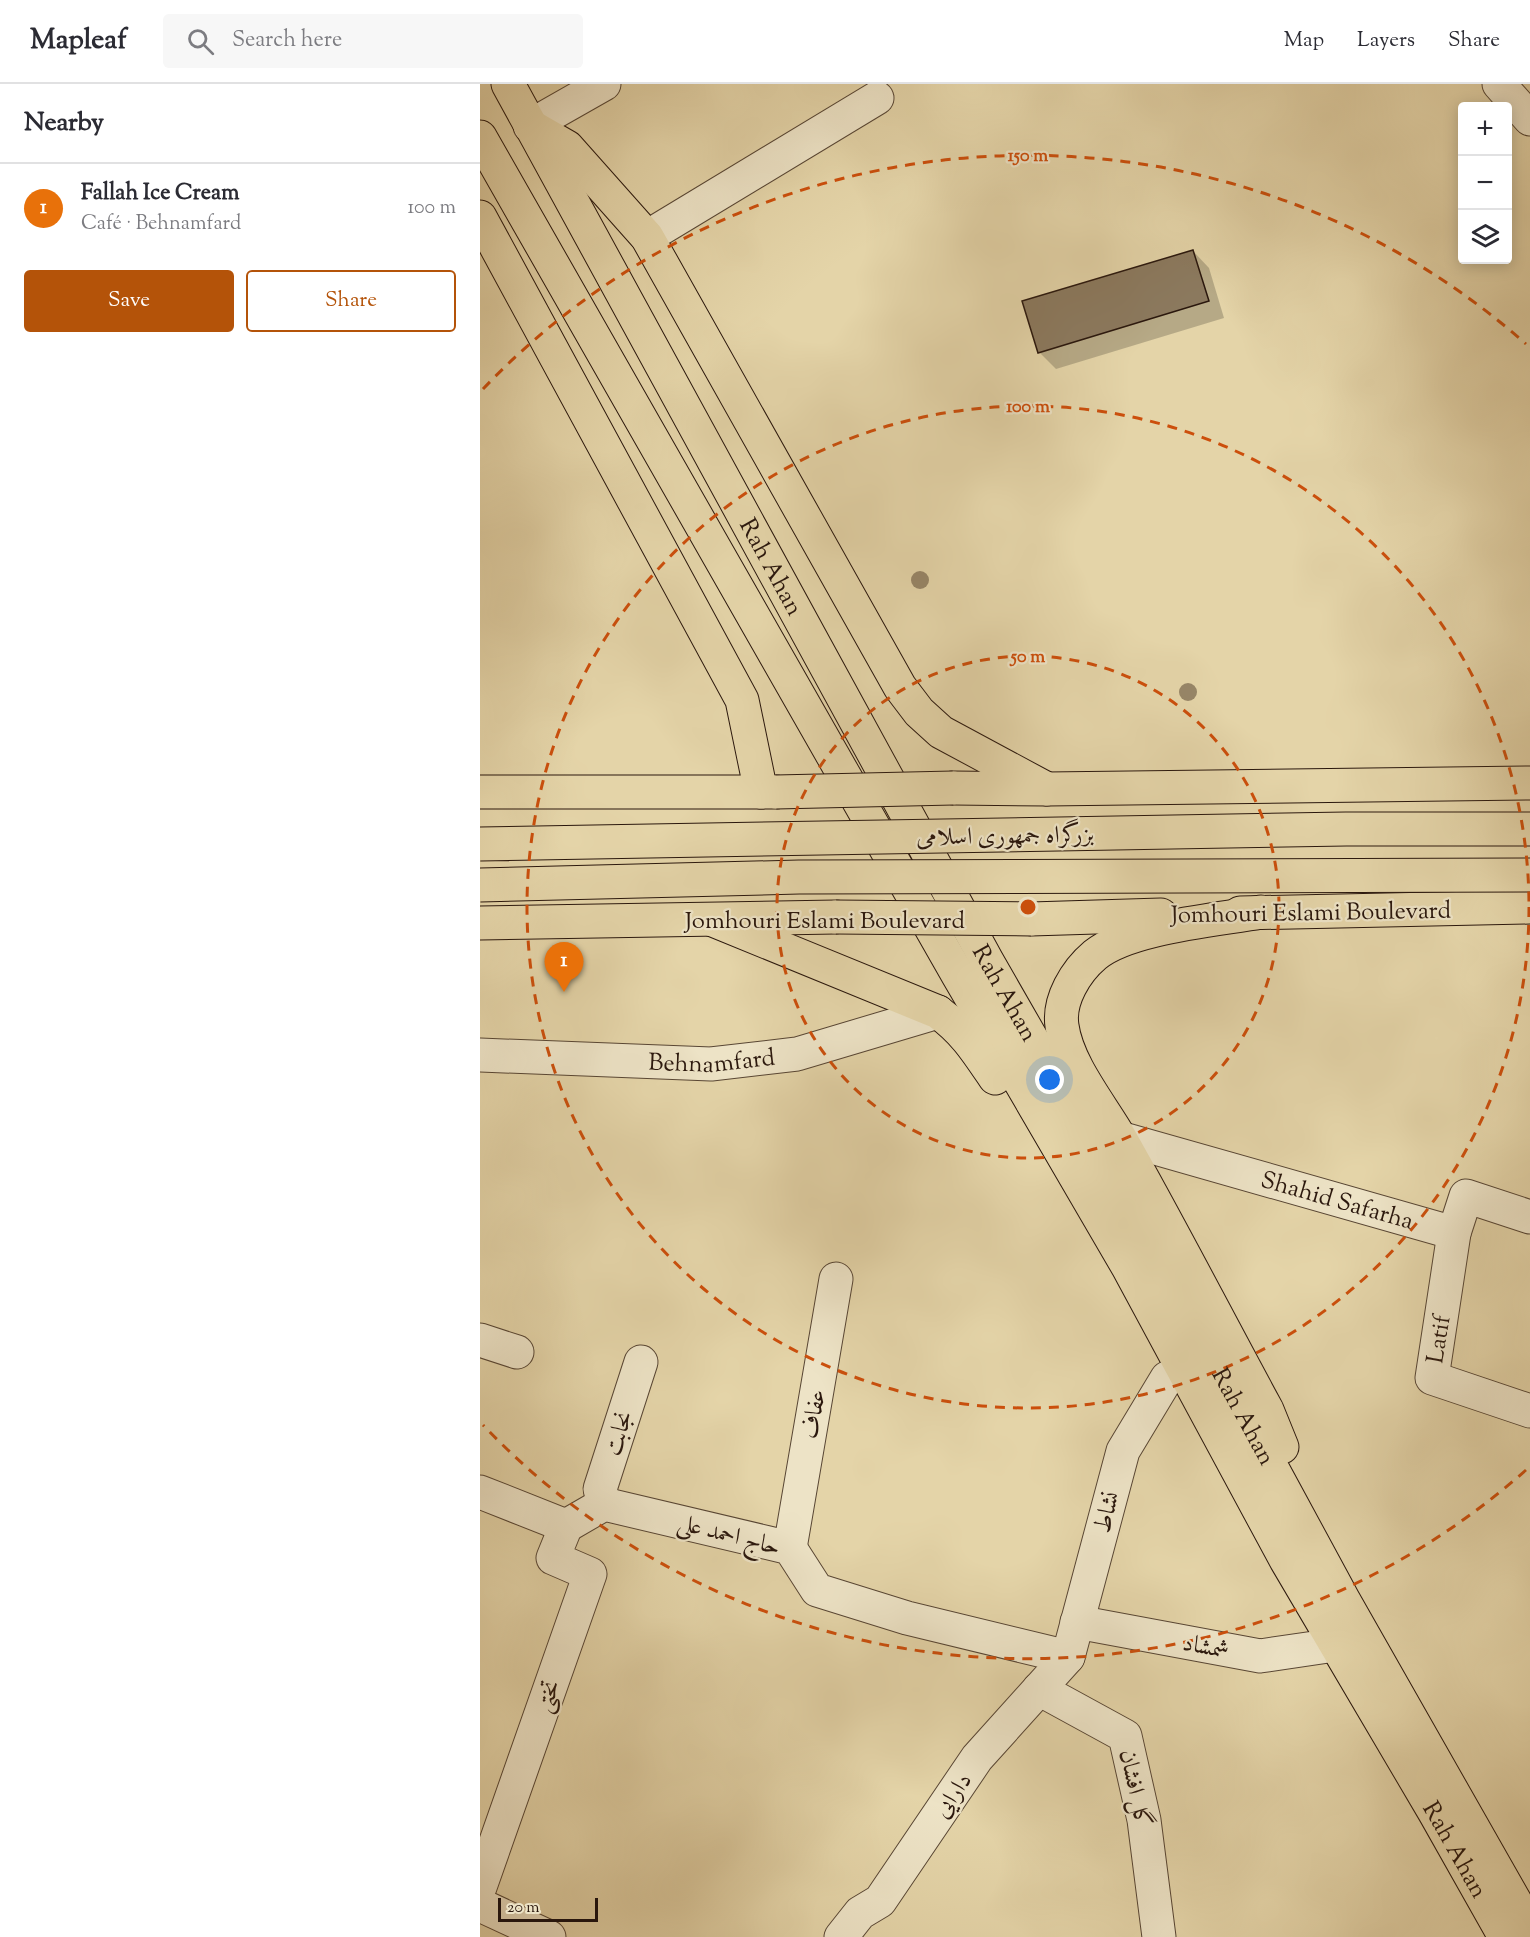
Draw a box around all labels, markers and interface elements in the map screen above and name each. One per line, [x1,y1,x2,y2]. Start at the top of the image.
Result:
search box [163,14,583,68]
text: Mapleaf [30,21,127,61]
icon: search [184,25,217,58]
text: Search here [232,25,342,57]
text: Map [1284,26,1324,56]
text: Layers [1357,26,1415,56]
text: Share [1448,26,1500,56]
map controls [1458,102,1512,264]
button: + [1458,102,1512,156]
text: Nearby [24,105,104,142]
text: 150 m [1008,144,1048,170]
button: − [1458,156,1512,210]
text: Fallah Ice Cream [81,178,239,210]
text: 1 [40,194,47,223]
text: 100 m [407,194,456,223]
text: Café · Behnamfard [81,210,241,239]
button: layers [1458,210,1512,264]
button: Save [24,270,234,332]
button: Share [246,270,456,332]
text: 100 m [1006,395,1050,421]
street label: Rah Ahan [729,513,810,622]
text: 50 m [1009,645,1045,671]
street label: بزرگراه جمهوری اسلامی [916,817,1094,856]
street label: Jomhouri Eslami Boulevard [1169,895,1452,933]
centre of rings [1018,897,1038,917]
street label: Jomhouri Eslami Boulevard [683,905,966,939]
street label: Rah Ahan [962,939,1045,1048]
pin: 1 [544,942,584,992]
street label: Behnamfard [648,1042,778,1083]
your location [1035,1065,1064,1094]
street label: Shahid Safarha [1256,1164,1417,1240]
street label: Latif [1419,1311,1461,1366]
street label: Rah Ahan [1202,1362,1282,1472]
street label: عفاف [794,1387,836,1442]
street label: نجابت [597,1407,643,1460]
street label: نشاط [1086,1488,1130,1537]
street label: حاج احمد علی [673,1507,784,1567]
street label: شمشاد [1179,1627,1232,1669]
street label: تختی [527,1676,570,1718]
street label: گل افشان [1109,1746,1159,1830]
street label: دارایی [926,1767,981,1826]
street label: Rah Ahan [1413,1796,1495,1905]
scale bar [498,1895,598,1922]
text: 20 m [507,1897,540,1920]

